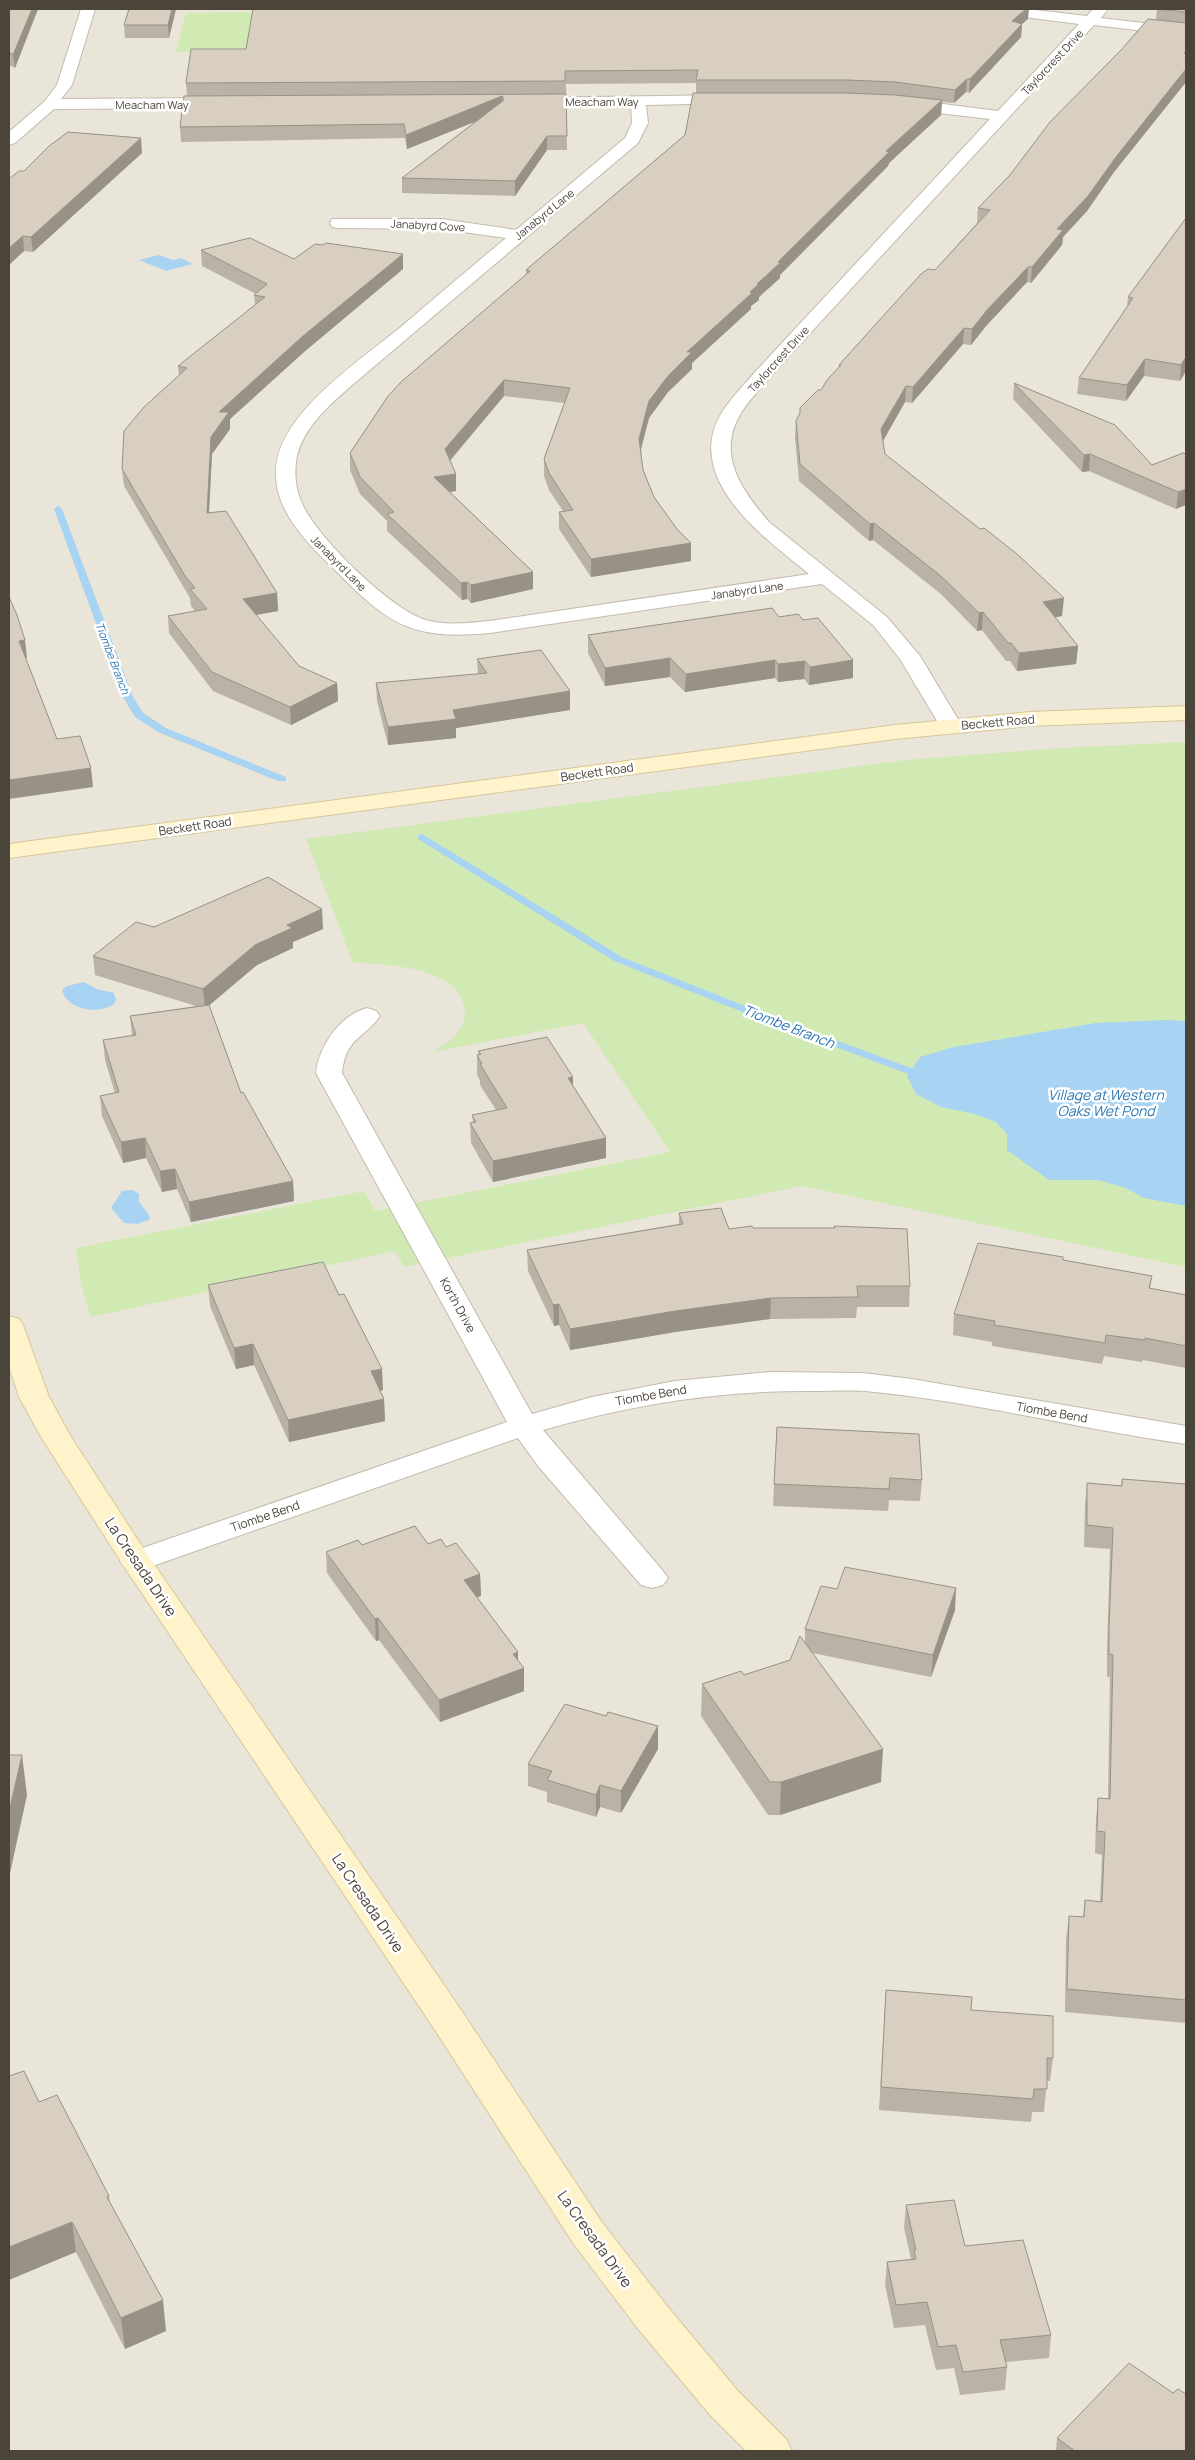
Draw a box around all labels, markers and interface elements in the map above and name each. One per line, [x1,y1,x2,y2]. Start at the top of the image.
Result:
street label: Taylorcrest Drive [1018,25,1087,98]
street label: Meacham Way [565,94,639,109]
street label: Meacham Way [115,97,189,112]
street label: Janabyrd Lane [511,185,578,243]
street label: Janabyrd Cove [390,216,466,234]
street label: Taylorcrest Drive [744,322,812,396]
street label: Janabyrd Lane [308,532,371,595]
street label: Janabyrd Lane [710,577,785,603]
water label: Tiombe Branch [92,620,134,697]
street label: Beckett Road [961,710,1035,734]
street label: Beckett Road [559,758,635,786]
street label: Beckett Road [157,812,233,840]
water label: Tiombe Branch [741,1000,838,1052]
water label: Village at Western Oaks Wet Pond [1048,1085,1165,1120]
street label: Korth Drive [436,1274,480,1336]
street label: Tiombe Bend [614,1380,688,1410]
street label: Tiombe Bend [1015,1397,1089,1427]
street label: Tiombe Bend [228,1496,302,1536]
street label: La Cresada Drive [100,1513,182,1621]
street label: La Cresada Drive [327,1849,409,1957]
street label: La Cresada Drive [553,2186,637,2292]

